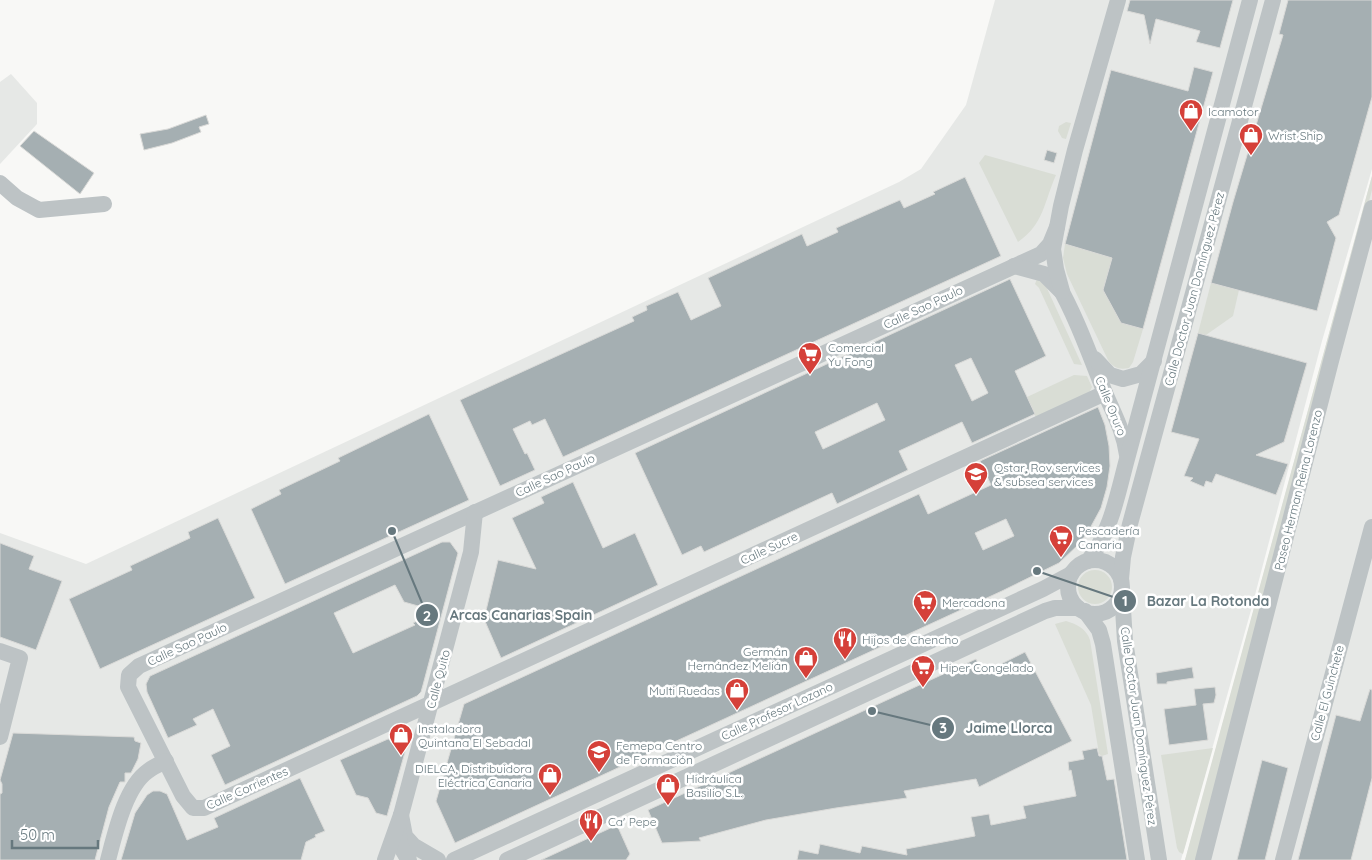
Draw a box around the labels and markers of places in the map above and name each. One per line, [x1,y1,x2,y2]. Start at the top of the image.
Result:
shop icon: Icamotor [1178,98,1204,132]
place label: Icamotor [1208,104,1259,119]
shop icon: Wrist Ship [1238,122,1264,156]
place label: Wrist Ship [1268,128,1323,143]
place label: Comercial Yu Fong [828,340,884,369]
supermarket icon: Comercial Yu Fong [797,341,823,375]
place label: Qstar, Rov services & subsea services [994,460,1101,489]
school or university icon: Qstar, Rov services & subsea services [963,461,989,495]
place label: Pescadería Canaria [1078,523,1139,552]
supermarket icon: Pescadería Canaria [1048,524,1074,558]
callout: Bazar La Rotonda [1112,587,1280,616]
supermarket icon: Mercadona [912,589,938,623]
place label: Mercadona [942,595,1005,610]
callout: Arcas Canarias Spain [414,601,602,630]
restaurant icon: Hijos de Chencho [832,626,858,660]
place label: Hijos de Chencho [862,632,959,647]
place label: Germán Hernández Melián [687,644,788,673]
shop icon: Germán Hernández Melián [793,645,819,679]
supermarket icon: Hiper Congelado [910,654,936,688]
place label: Hiper Congelado [940,660,1034,675]
shop icon: Multi Ruedas [724,677,750,711]
place label: Multi Ruedas [649,683,720,698]
callout: Jaime Llorca [930,714,1062,743]
place label: Instaladora Quintana El Sebadal [418,721,531,750]
shop icon: Instaladora Quintana El Sebadal [388,722,414,756]
place label: Femepa Centro de Formación [616,738,702,767]
school or university icon: Femepa Centro de Formación [586,739,612,773]
place label: DIELCA, Distribuidora Eléctrica Canaria [415,761,532,790]
shop icon: DIELCA, Distribuidora Eléctrica Canaria [537,762,563,796]
place label: Hidráulica Basilio S.L. [686,771,743,800]
shop icon: Hidráulica Basilio S.L. [655,772,681,806]
restaurant icon: Ca' Pepe [578,808,604,842]
place label: Ca' Pepe [608,814,657,829]

